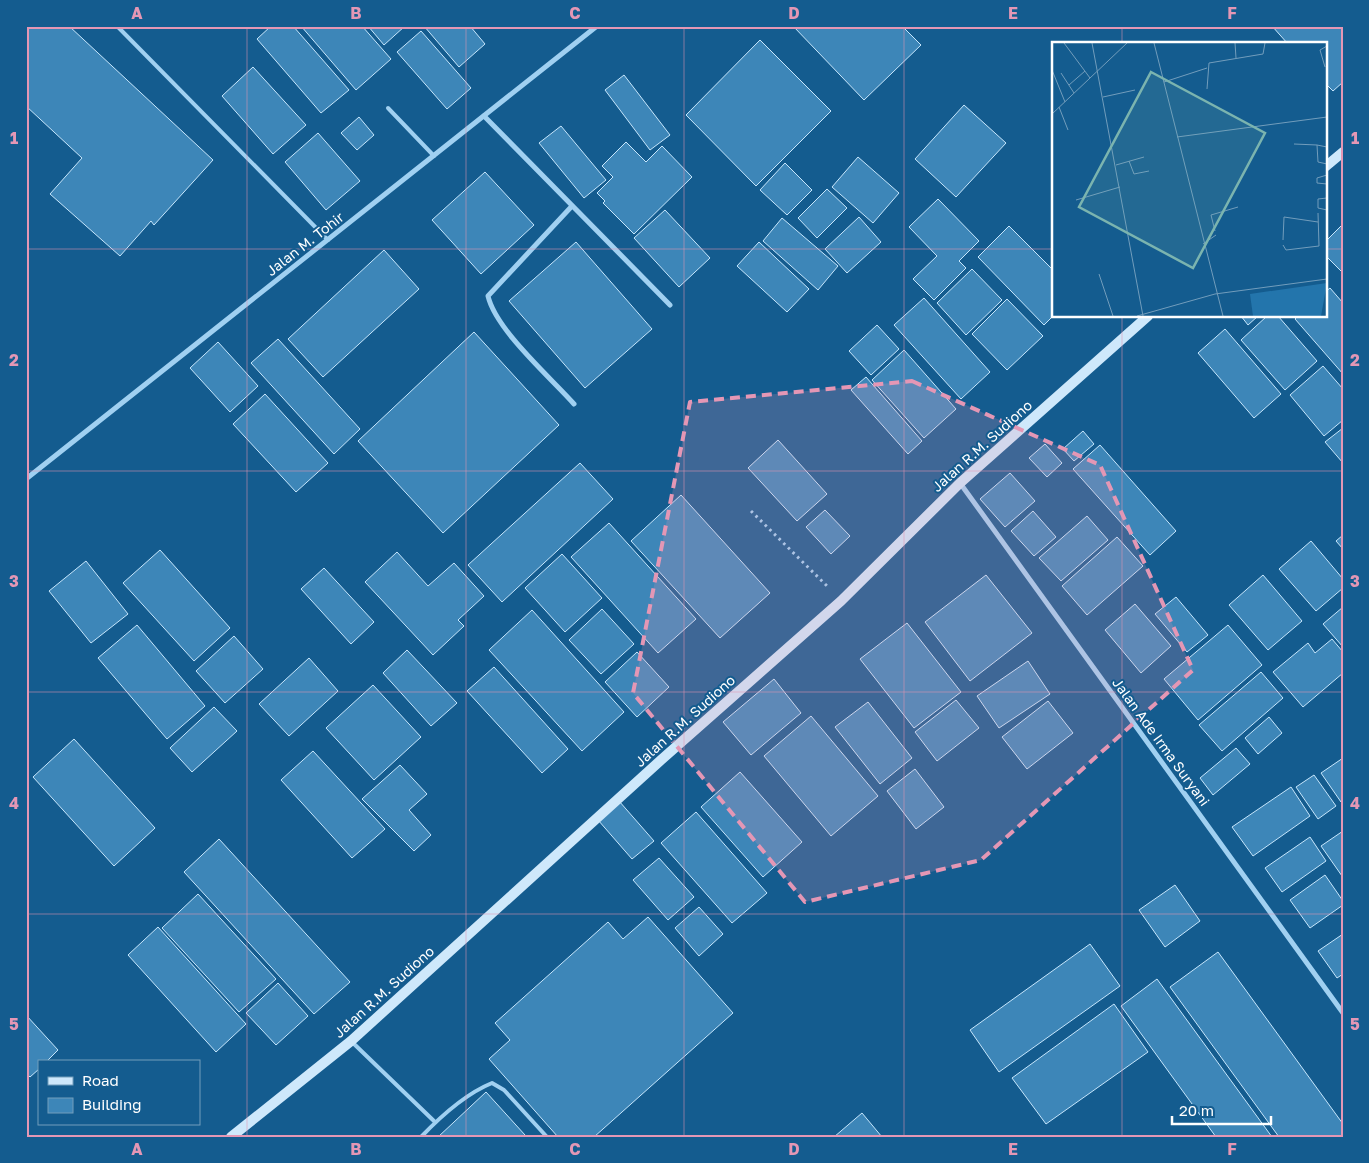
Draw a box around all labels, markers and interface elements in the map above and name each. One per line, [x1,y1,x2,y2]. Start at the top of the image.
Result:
text: A [131,3,143,23]
text: B [350,3,362,23]
text: C [569,3,581,23]
text: D [788,3,800,23]
text: E [1008,3,1018,23]
text: F [1227,3,1237,23]
inset map [1052,42,1326,318]
text: 1 [10,128,18,148]
text: 1 [1351,128,1359,148]
street label: Jalan M. Tohir [263,208,347,279]
text: 2 [9,350,19,370]
text: 2 [1350,350,1360,370]
street label: Jalan R.M. Sudiono [928,396,1035,495]
text: 3 [9,571,19,591]
text: 3 [1350,571,1360,591]
street label: Jalan R.M. Sudiono [631,671,738,770]
street label: Jalan Ade Irma Suryani [1109,674,1214,809]
text: 4 [9,793,19,813]
text: 4 [1350,793,1360,813]
street label: Jalan R.M. Sudiono [330,942,437,1041]
text: 5 [9,1014,19,1034]
text: 5 [1350,1014,1360,1034]
legend [38,1060,200,1126]
text: Road [82,1071,119,1089]
scale bar [1172,1093,1270,1125]
text: Building [82,1095,142,1113]
text: 20 m [1179,1101,1214,1119]
text: A [131,1139,143,1159]
text: B [350,1139,362,1159]
text: C [569,1139,581,1159]
text: D [788,1139,800,1159]
text: E [1008,1139,1018,1159]
text: F [1227,1139,1237,1159]

